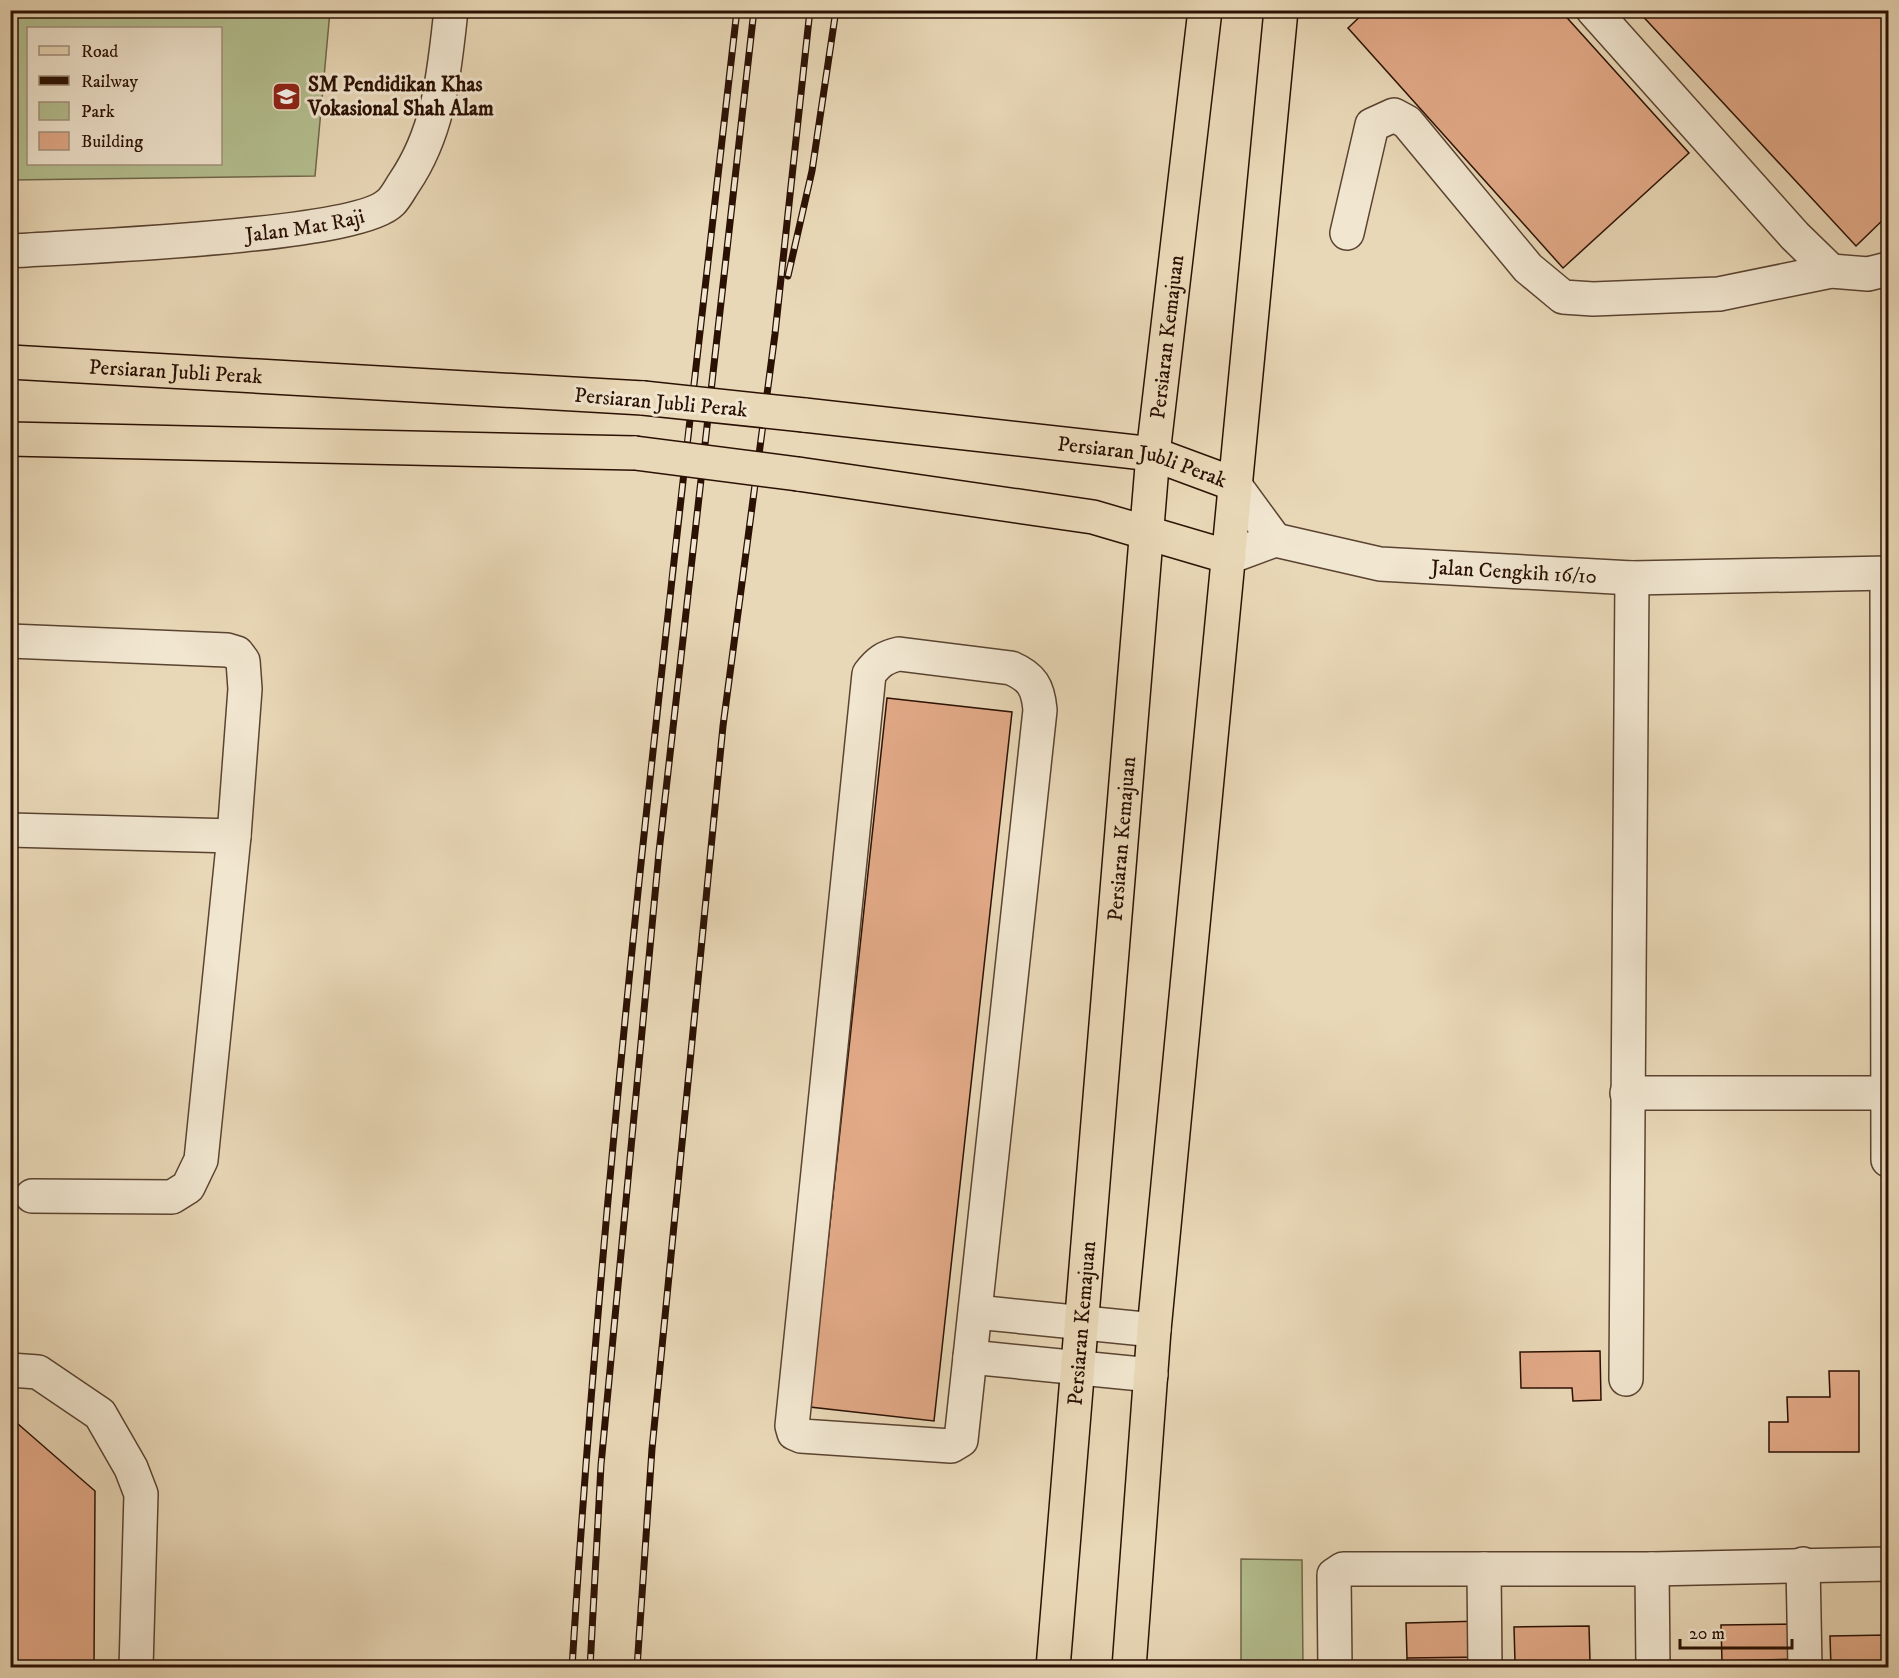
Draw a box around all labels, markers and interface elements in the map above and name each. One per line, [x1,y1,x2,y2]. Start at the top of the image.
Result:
legend [27,27,222,165]
text: Road [81,41,118,63]
text: Railway [81,71,139,93]
place label: SM Pendidikan Khas Vokasional Shah Alam [307,72,494,122]
school or university icon: SM Pendidikan Khas Vokasional Shah Alam [271,80,303,112]
text: Park [81,101,115,123]
text: Building [81,131,143,153]
street label: Jalan Mat Raji [242,204,368,249]
street label: Persiaran Kemajuan [1145,253,1190,421]
street label: Persiaran Jubli Perak [88,355,264,390]
street label: Persiaran Jubli Perak [573,382,749,424]
street label: Persiaran Jubli Perak [1056,431,1231,494]
street label: Jalan Cengkih 16/10 [1428,555,1598,590]
street label: Persiaran Kemajuan [1103,756,1142,922]
street label: Persiaran Kemajuan [1063,1240,1102,1407]
scale bar [1680,1612,1792,1650]
text: 20 m [1689,1623,1725,1645]

